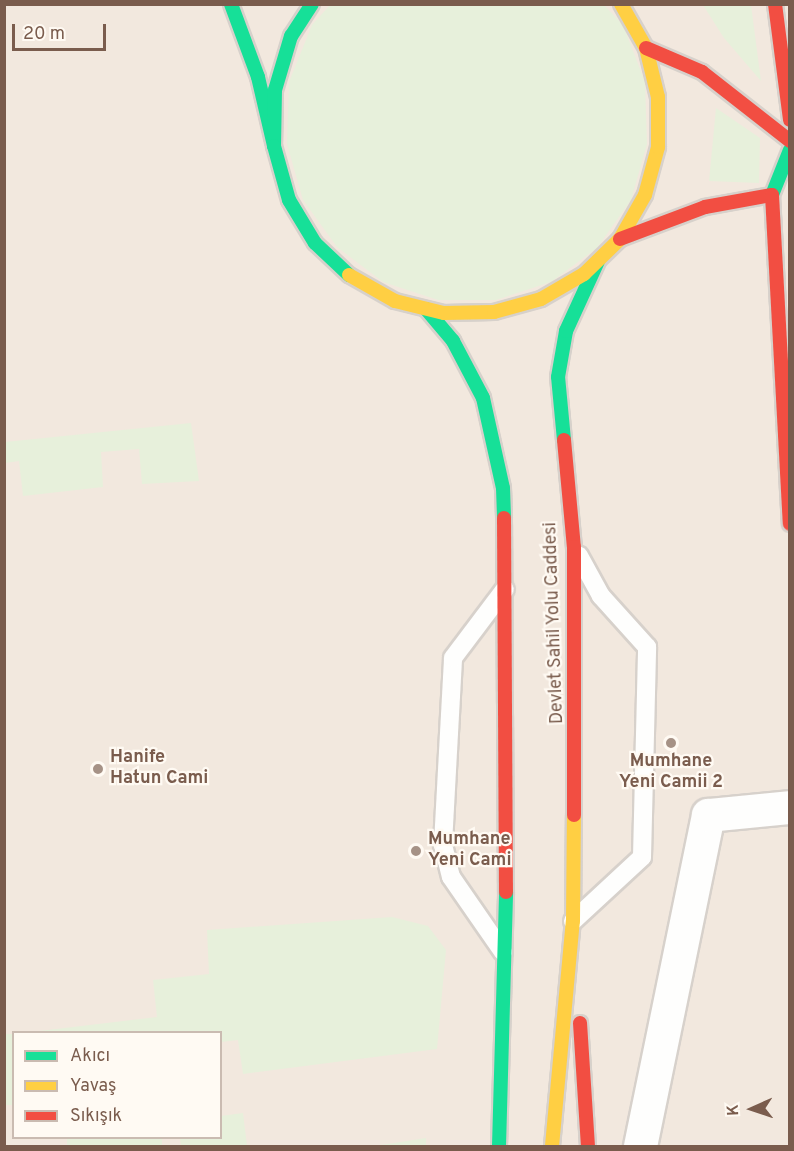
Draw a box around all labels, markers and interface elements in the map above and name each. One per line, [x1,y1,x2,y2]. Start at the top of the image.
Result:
scale bar [15,12,110,50]
text: 20 m [23,23,65,46]
street label: Devlet Sahil Yolu Caddesi [541,521,569,725]
marker: Mumhane Yeni Camii 2 [664,736,678,750]
place label: Hanife Hatun Cami [110,748,208,790]
place label: Mumhane Yeni Camii 2 [619,752,723,795]
marker: Hanife Hatun Cami [91,762,105,776]
place label: Mumhane Yeni Cami [428,830,511,872]
marker: Mumhane Yeni Cami [409,844,423,858]
legend [12,1031,222,1139]
text: Akıcı [70,1045,110,1068]
text: Yavaş [70,1075,116,1098]
north arrow [722,1079,782,1139]
text: K [724,1104,744,1116]
text: Sıkışık [70,1105,122,1128]

